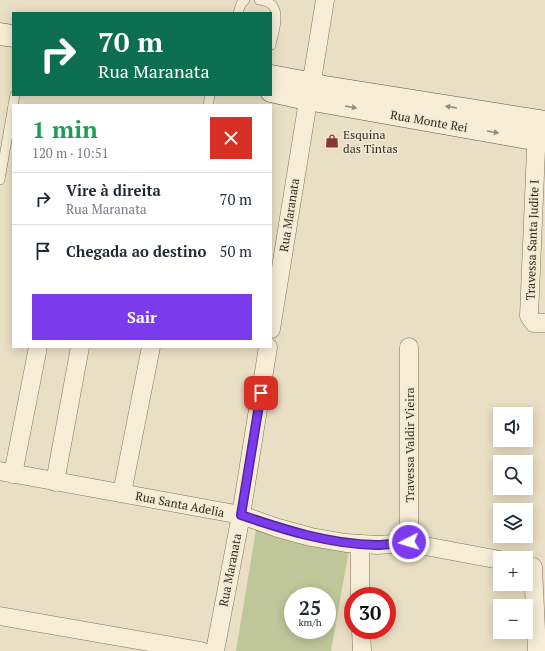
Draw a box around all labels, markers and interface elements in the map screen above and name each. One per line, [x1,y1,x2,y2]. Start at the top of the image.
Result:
text: 70 m [98,23,163,60]
icon: right [32,28,84,80]
text: Rua Maranata [98,59,210,83]
one-way arrow [345,104,357,110]
one-way arrow [445,104,457,110]
street label: Rua Monte Rei [389,107,469,135]
text: 1 min [32,113,98,145]
button: close [210,117,252,159]
place label: Esquina das Tintas [343,127,398,156]
one-way arrow [487,129,499,135]
shop icon: Esquina das Tintas [324,133,340,149]
text: 120 m · 10:51 [32,144,109,162]
street label: Rua Maranata [276,177,302,253]
street label: Travessa Santa Judite I [522,179,542,301]
text: Vire à direita [66,180,161,200]
icon: right [32,188,54,210]
text: 70 m [219,189,252,209]
text: Rua Maranata [66,200,147,218]
icon: arrive [32,240,54,262]
text: Chegada ao destino [66,241,206,261]
text: 50 m [219,241,252,261]
button: Sair [32,294,252,340]
pin [244,376,278,410]
icon: arrive [250,382,272,404]
street label: Travessa Valdir Vieira [402,387,417,503]
map controls [493,407,533,639]
button: sound [493,407,533,447]
button: search [493,455,533,495]
street label: Rua Santa Adelia [134,488,226,520]
button: layers [493,503,533,543]
position arrow [388,521,430,563]
street label: Rua Maranata [216,532,244,608]
button: + [493,551,533,591]
speed limit sign: 30 [344,587,396,639]
text: 25 [299,594,321,621]
button: − [493,599,533,639]
text: km/h [298,616,322,629]

